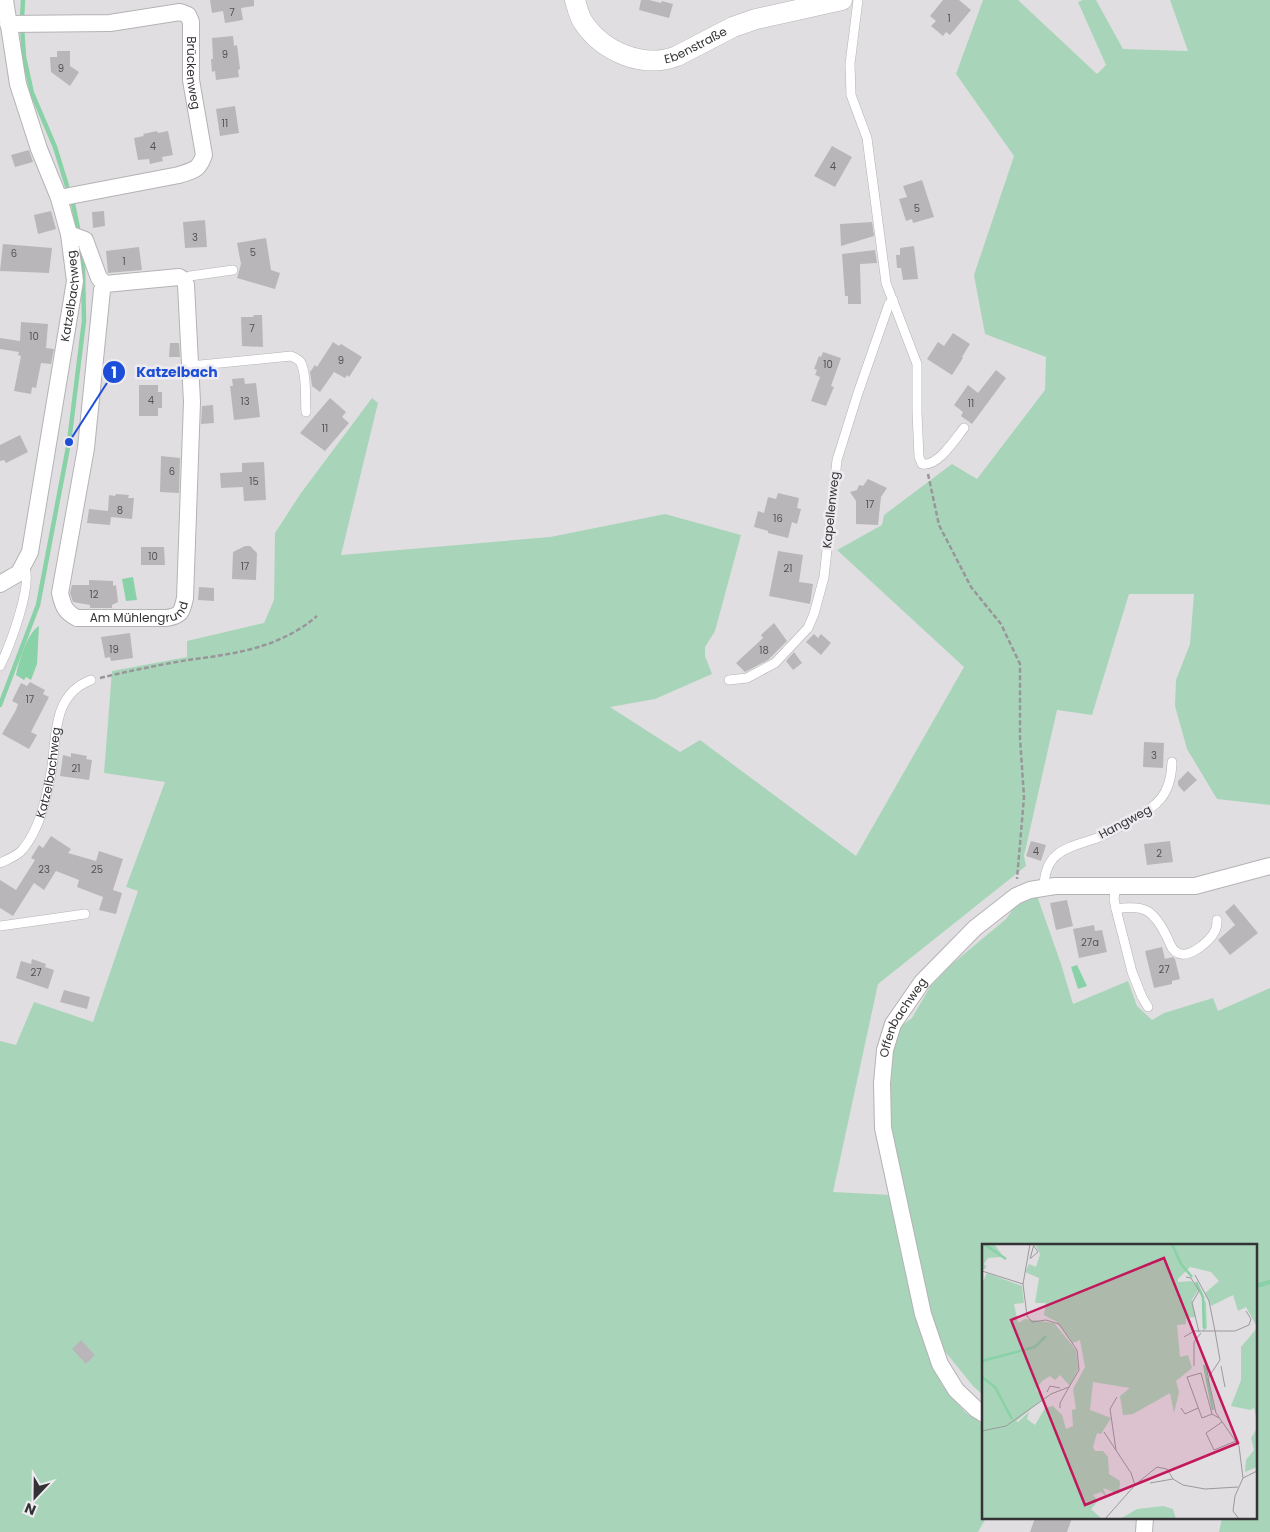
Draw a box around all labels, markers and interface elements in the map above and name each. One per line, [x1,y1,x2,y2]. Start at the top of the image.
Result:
house number: 7 [229,5,235,20]
house number: 1 [947,11,951,26]
street label: Ebenstraße [662,23,730,67]
street label: Brückenweg [183,36,205,111]
house number: 9 [222,47,228,62]
house number: 9 [58,61,64,76]
house number: 11 [222,116,228,131]
house number: 4 [150,139,156,154]
house number: 4 [830,159,836,174]
house number: 5 [914,201,920,216]
house number: 3 [192,230,198,245]
house number: 5 [250,245,256,260]
house number: 6 [11,246,17,261]
street label: Katzelbachweg [56,249,83,343]
house number: 1 [122,254,126,269]
house number: 7 [249,321,255,336]
house number: 10 [29,329,39,344]
house number: 9 [338,353,344,368]
house number: 10 [823,357,833,372]
callout: Katzelbach [101,358,228,387]
text: 1 [111,362,117,383]
text: Katzelbach [136,362,218,382]
house number: 4 [148,393,154,408]
house number: 13 [240,394,250,409]
house number: 11 [968,396,974,411]
house number: 11 [322,421,328,436]
house number: 6 [169,464,175,479]
street label: Kapellenweg [818,471,843,549]
house number: 15 [249,474,259,489]
house number: 17 [866,497,875,512]
house number: 8 [117,503,123,518]
house number: 16 [773,511,783,526]
house number: 10 [148,549,158,564]
house number: 17 [241,559,250,574]
house number: 21 [784,561,792,576]
house number: 12 [90,587,99,602]
street label: Am Mühlengrund [90,599,192,626]
house number: 19 [109,642,119,657]
house number: 18 [759,643,769,658]
house number: 17 [26,692,35,707]
street label: Katzelbachweg [31,726,64,820]
house number: 3 [1151,748,1157,763]
house number: 21 [72,761,80,776]
street label: Hangweg [1095,801,1154,843]
house number: 4 [1033,844,1039,859]
house number: 2 [1156,846,1162,861]
house number: 23 [38,862,50,877]
house number: 25 [91,862,103,877]
house number: 27a [1081,935,1099,950]
house number: 27 [1158,962,1170,977]
house number: 27 [30,965,42,980]
street label: Offenbachweg [875,974,931,1058]
inset map [982,1244,1258,1520]
north arrow [10,1472,60,1522]
text: N [22,1498,39,1520]

